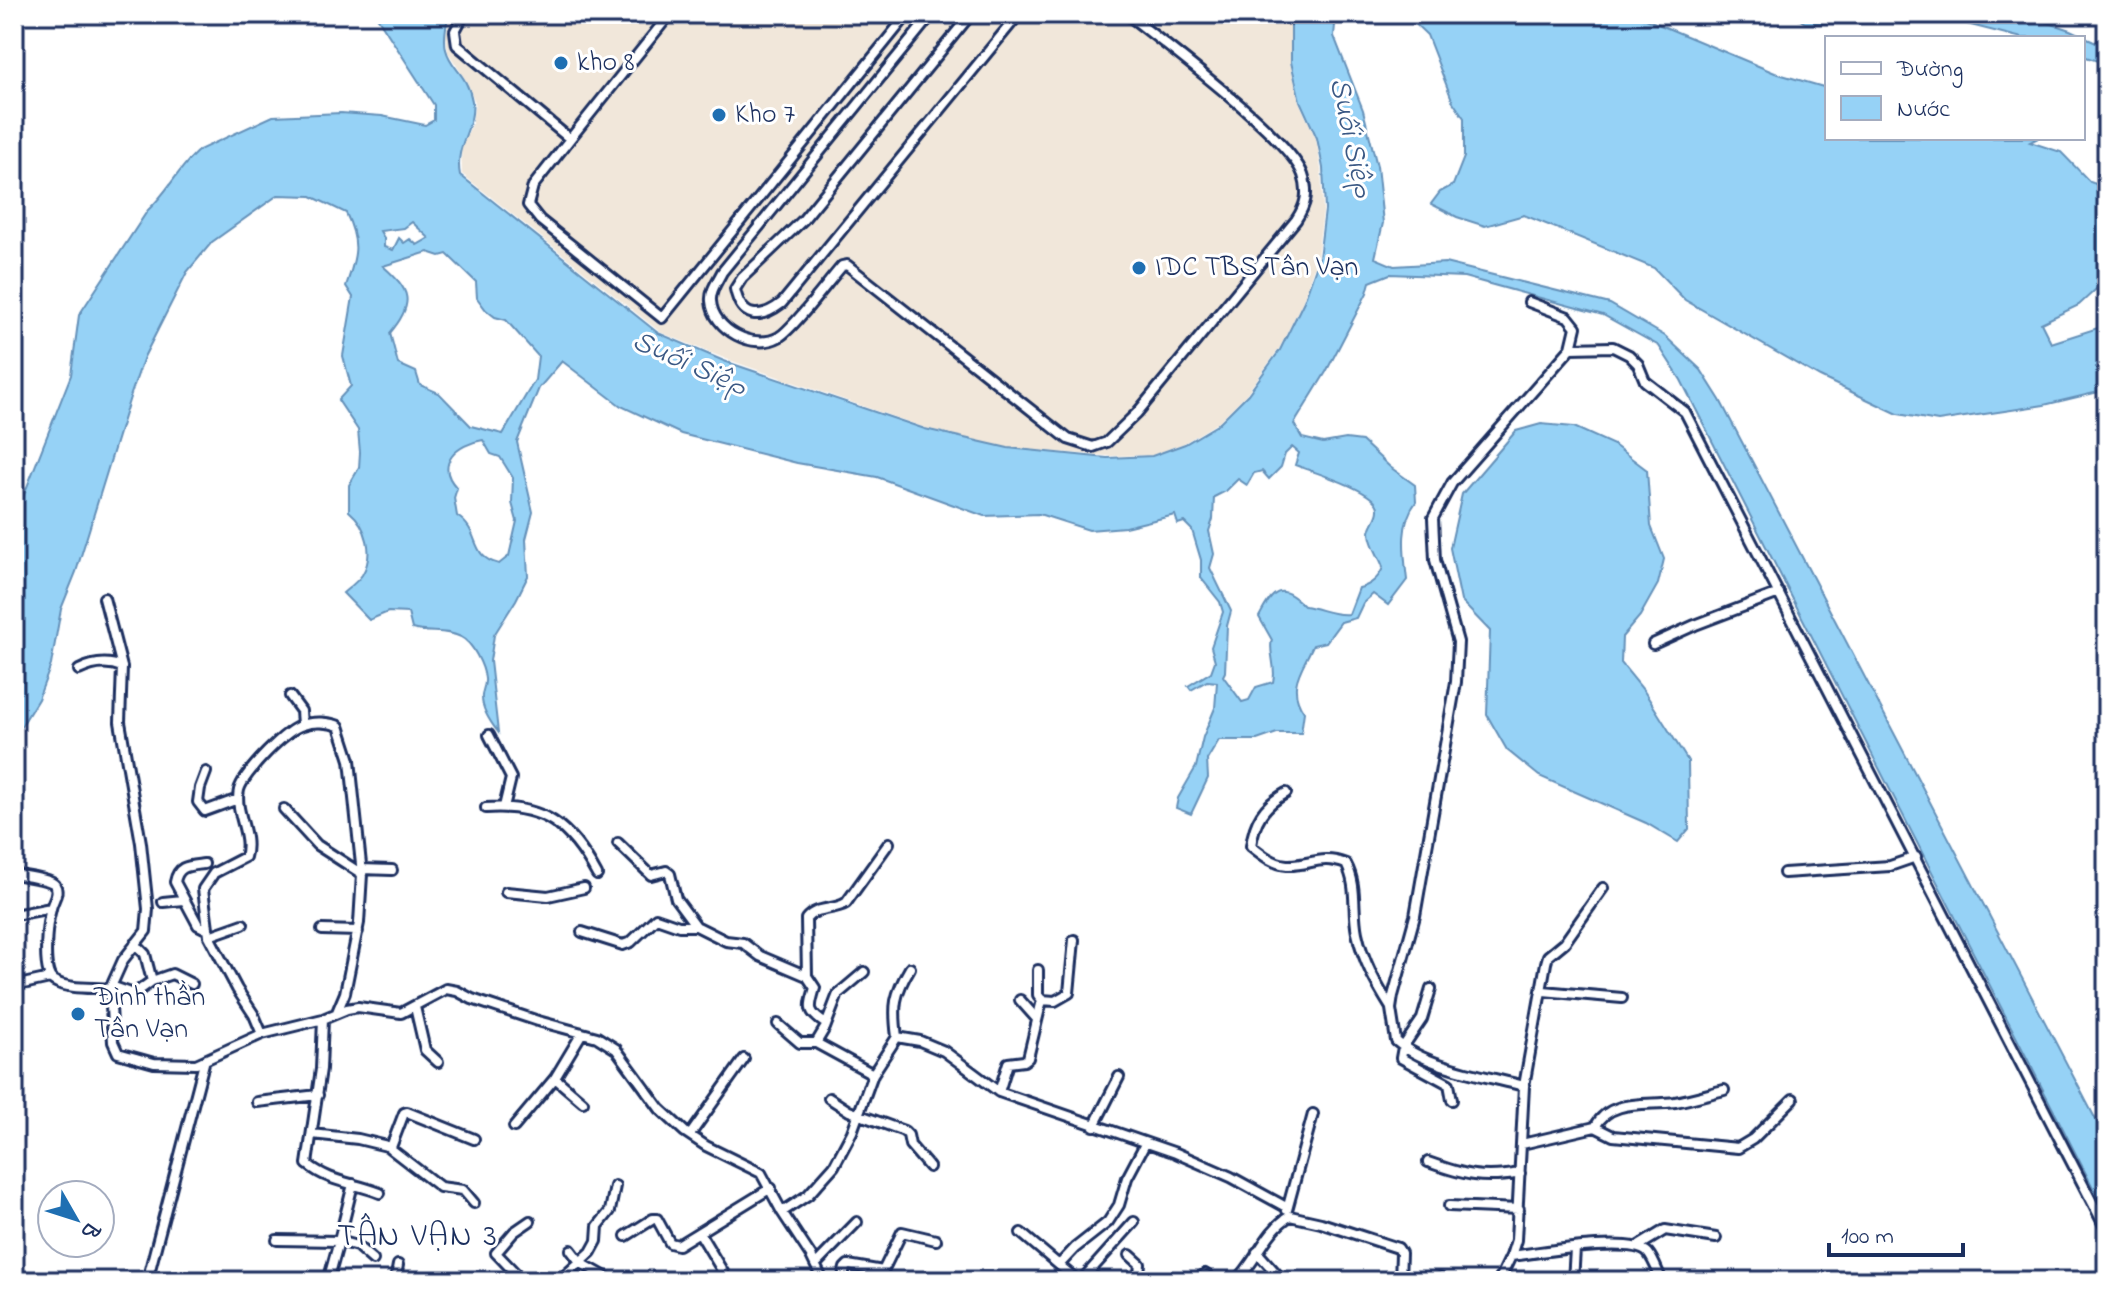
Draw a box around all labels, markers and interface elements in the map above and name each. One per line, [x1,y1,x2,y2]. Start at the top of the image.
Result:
legend [1825,36,2085,140]
place label: kho 8 [577,43,635,84]
text: Đường [1896,53,1963,88]
marker: kho 8 [552,54,570,72]
water label: Suối Siệp [1316,74,1384,203]
text: Nước [1897,93,1950,128]
place label: Kho 7 [735,95,795,136]
marker: Kho 7 [710,106,728,124]
place label: IDC TBS Tân Vạn [1155,248,1358,289]
marker: IDC TBS Tân Vạn [1130,259,1148,277]
water label: Suối Siệp [625,320,754,410]
place label: Đình thần Tân Vạn [93,978,205,1051]
marker: Đình thần Tân Vạn [69,1005,87,1023]
north arrow [36,1179,116,1259]
scale bar [1829,1207,1963,1257]
text: B [72,1213,107,1246]
district label: TÂN VẠN 3 [337,1213,499,1261]
text: 100 m [1841,1220,1894,1255]

